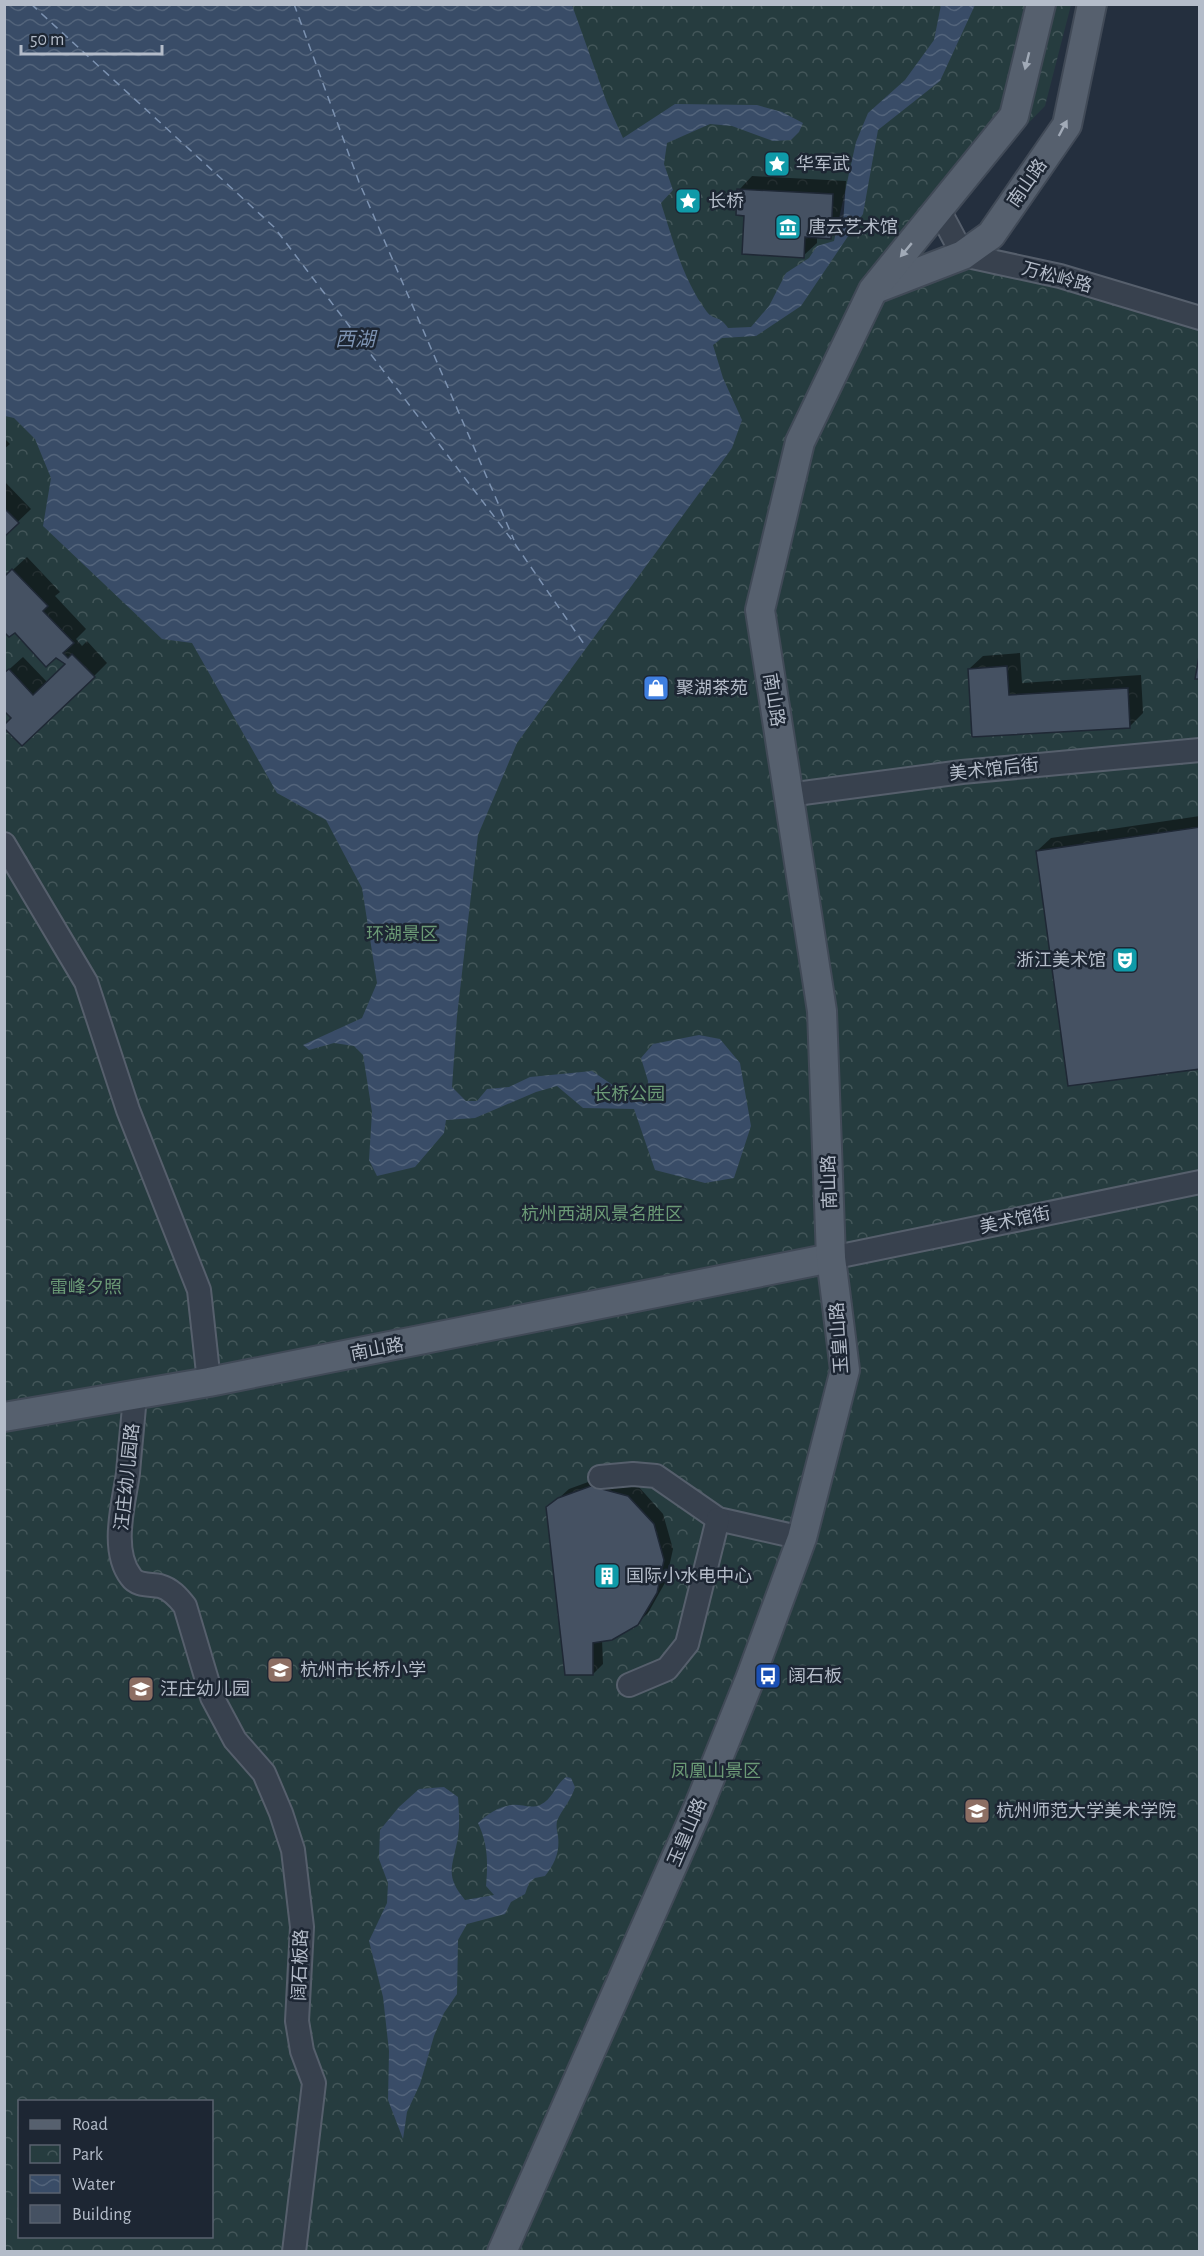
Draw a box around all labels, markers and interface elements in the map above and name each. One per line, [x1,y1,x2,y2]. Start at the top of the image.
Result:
scale bar [21,18,162,56]
text: 50 m [30,31,64,49]
one-way arrow [1022,52,1032,71]
one-way arrow [1058,119,1068,136]
place icon: 华军武 [762,149,792,179]
place label: 华军武 [796,154,850,174]
street label: 南山路 [1003,155,1051,211]
place icon: 长桥 [673,186,703,216]
place label: 长桥 [708,191,744,211]
museum icon: 唐云艺术馆 [773,212,803,242]
place label: 唐云艺术馆 [808,217,898,237]
one-way arrow [899,242,912,258]
street label: 万松岭路 [1020,258,1094,296]
water label: 西湖 [335,329,378,350]
street label: 南山路 [760,672,788,728]
shop icon: 聚湖茶苑 [641,673,671,703]
place label: 聚湖茶苑 [676,678,748,698]
street label: 美术馆后街 [948,754,1040,784]
park label: 环湖景区 [366,925,438,944]
theatre icon: 浙江美术馆 [1110,945,1140,975]
place label: 浙江美术馆 [1016,950,1106,970]
park label: 长桥公园 [593,1084,665,1104]
street label: 南山路 [818,1155,840,1209]
street label: 美术馆街 [978,1203,1052,1237]
park label: 杭州西湖风景名胜区 [521,1204,683,1224]
park label: 雷峰夕照 [50,1277,122,1297]
street label: 玉皇山路 [827,1301,851,1375]
street label: 南山路 [349,1334,405,1364]
street label: 汪庄幼儿园路 [111,1422,143,1532]
building icon: 国际小水电中心 [592,1561,622,1591]
place label: 国际小水电中心 [626,1566,752,1586]
school or university icon: 杭州市长桥小学 [265,1655,295,1685]
place label: 杭州市长桥小学 [300,1660,426,1680]
bus stop icon: 阔石板 [753,1661,783,1691]
place label: 阔石板 [788,1666,842,1686]
school or university icon: 汪庄幼儿园 [126,1674,156,1704]
place label: 汪庄幼儿园 [160,1679,250,1699]
park label: 凤凰山景区 [671,1761,761,1781]
street label: 玉皇山路 [664,1795,710,1869]
school or university icon: 杭州师范大学美术学院 [962,1796,992,1826]
place label: 杭州师范大学美术学院 [996,1801,1176,1821]
street label: 阔石板路 [289,1929,311,2001]
legend [18,2100,213,2238]
text: Road [72,2116,108,2134]
text: Park [72,2146,104,2164]
text: Water [72,2176,115,2194]
text: Building [72,2206,132,2224]

